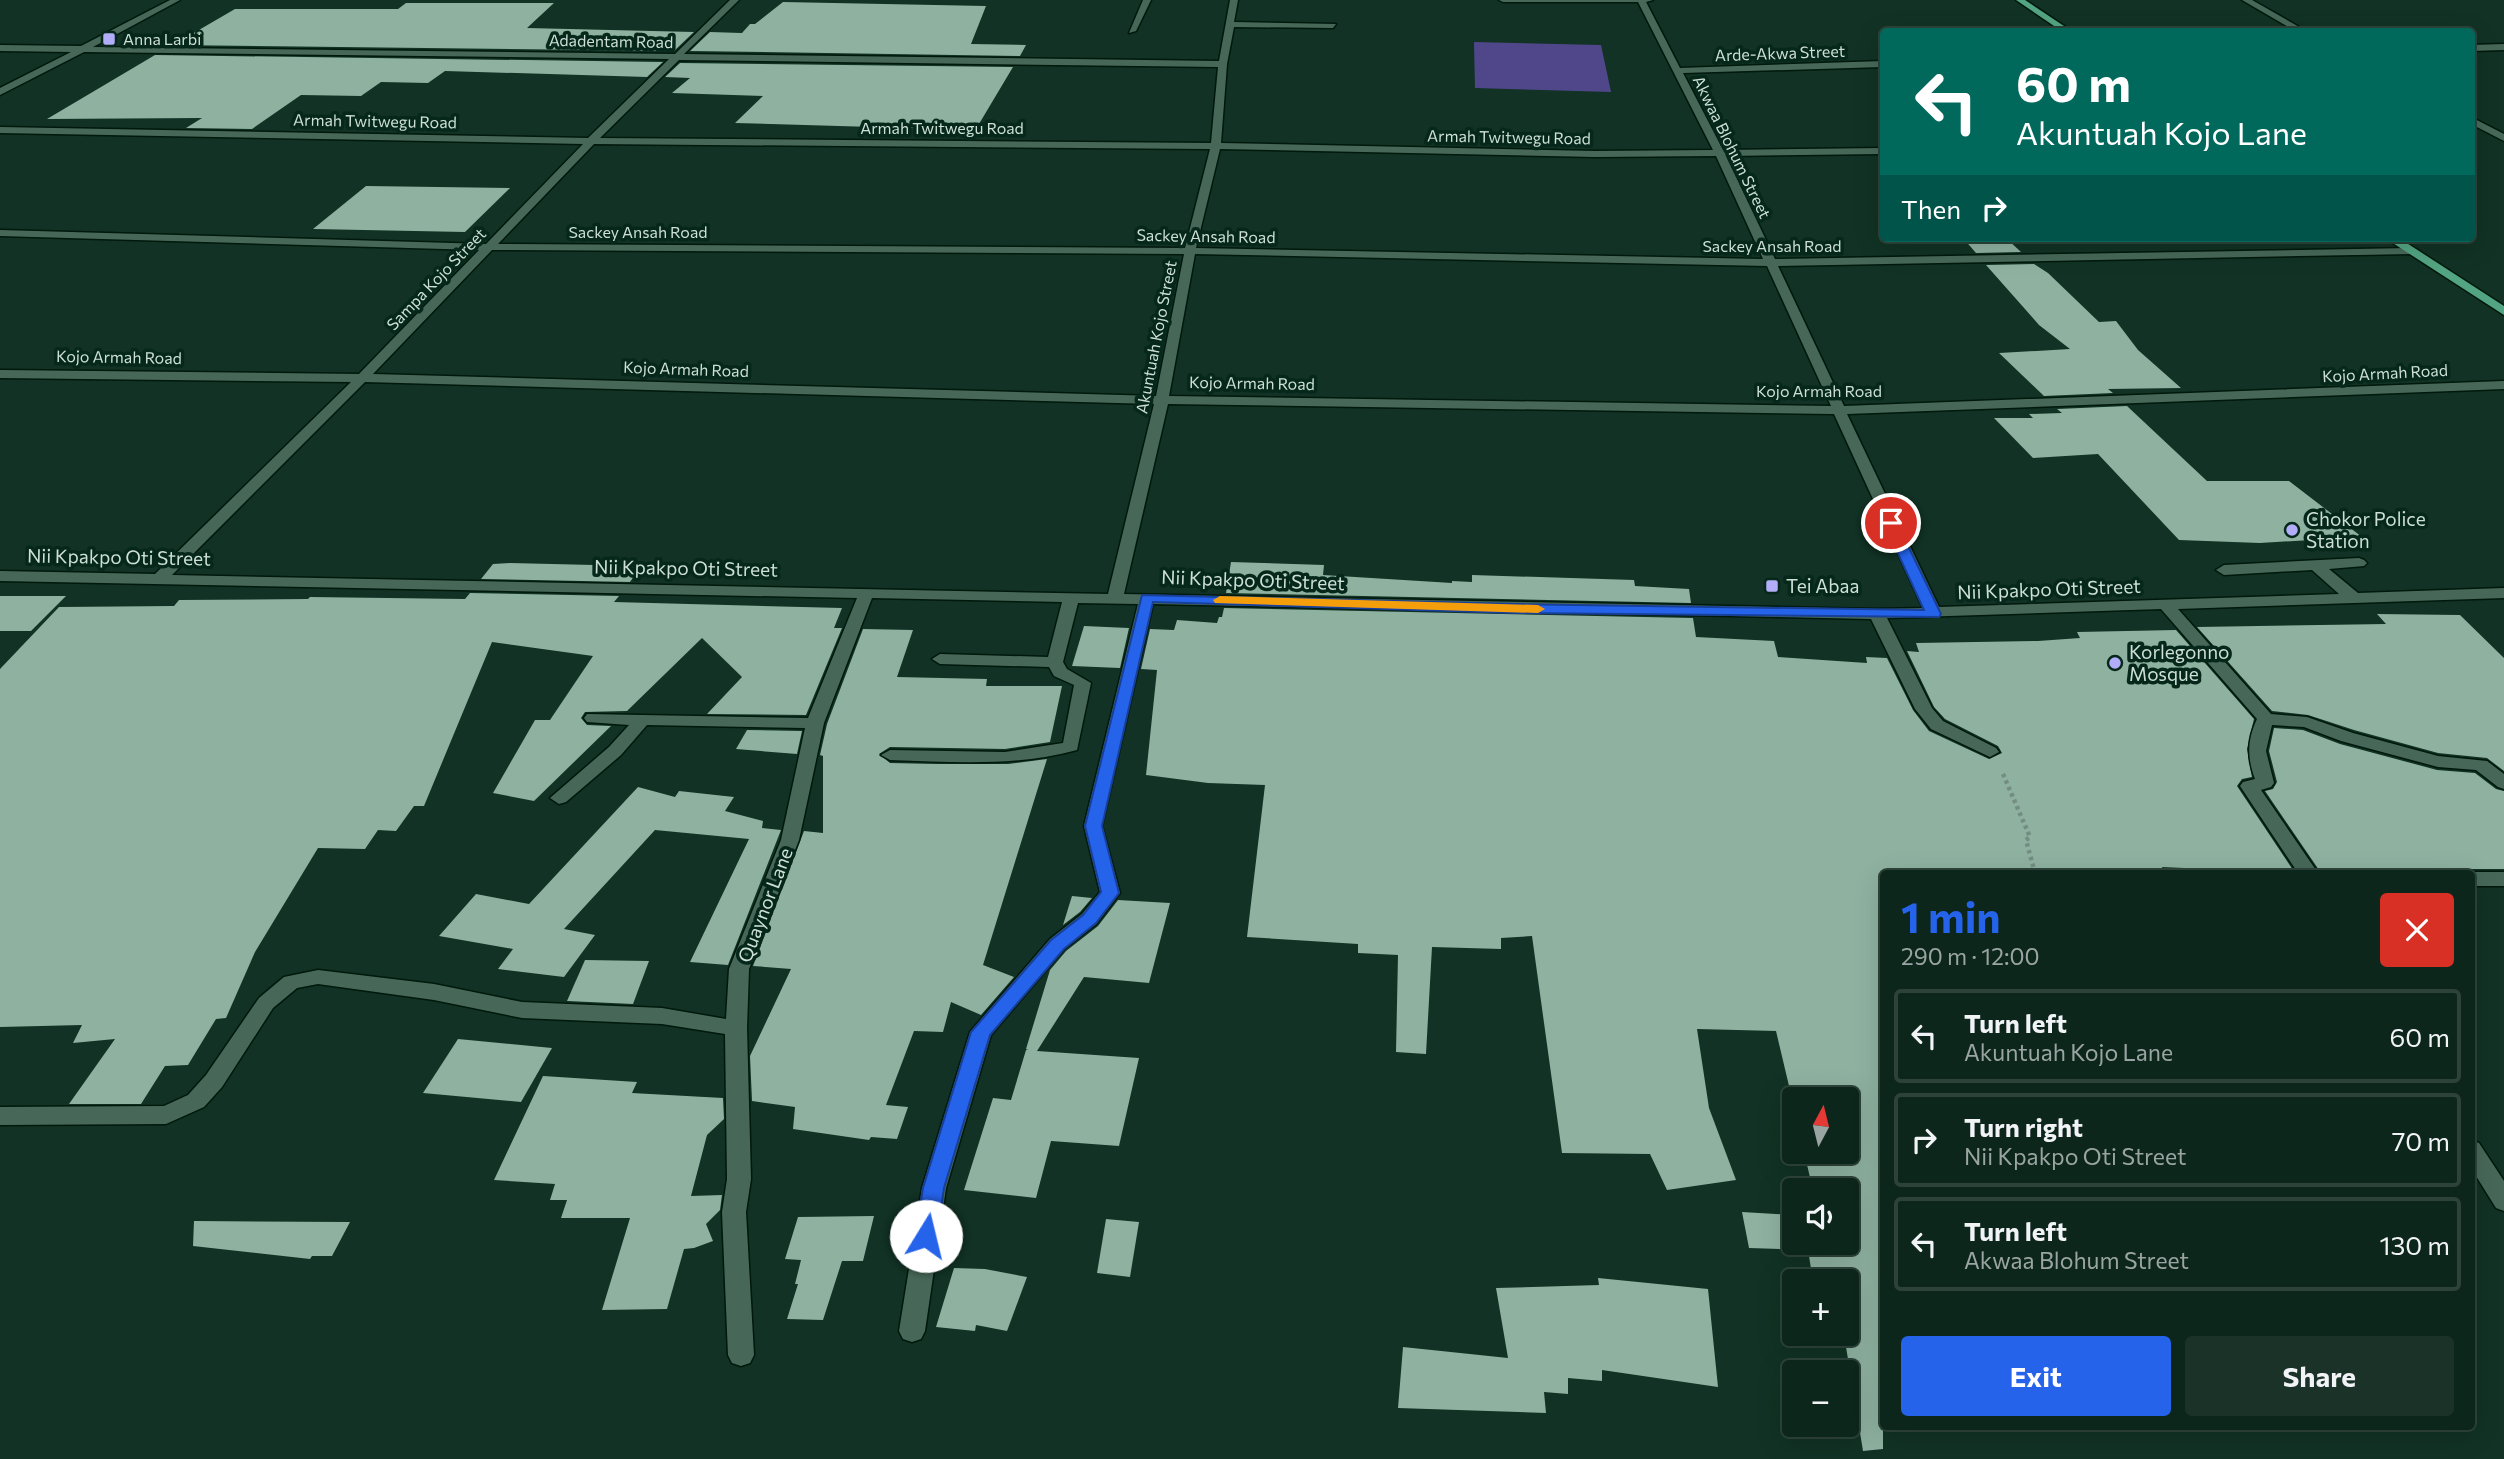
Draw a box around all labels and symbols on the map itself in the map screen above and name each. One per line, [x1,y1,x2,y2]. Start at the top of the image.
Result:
place label: Anna Larbi [123,29,201,48]
street label: Adadentam Road [549,30,673,51]
marker: Anna Larbi [101,31,117,47]
street label: Arde-Akwa Street [1715,41,1846,64]
street label: Akwaa Blohum Street [1690,72,1775,222]
street label: Armah Twitwegu Road [293,110,457,131]
street label: Armah Twitwegu Road [860,118,1024,137]
street label: Armah Twitwegu Road [1427,126,1591,147]
street label: Sackey Ansah Road [568,222,708,241]
street label: Sampa Kojo Street [382,223,489,334]
street label: Sackey Ansah Road [1136,225,1276,246]
street label: Sackey Ansah Road [1702,236,1842,255]
street label: Akuntuah Kojo Street [1131,258,1180,415]
street label: Kojo Armah Road [56,346,182,367]
street label: Kojo Armah Road [623,357,749,380]
street label: Kojo Armah Road [2322,360,2448,385]
street label: Kojo Armah Road [1189,372,1315,393]
street label: Kojo Armah Road [1756,381,1882,400]
pin [1861,493,1921,553]
place label: Chokor Police Station [2306,507,2426,552]
marker: Chokor Police Station [2284,522,2300,538]
street label: Nii Kpakpo Oti Street [27,543,211,570]
street label: Nii Kpakpo Oti Street [594,554,778,581]
street label: Nii Kpakpo Oti Street [1161,565,1345,594]
place label: Tei Abaa [1786,574,1859,597]
street label: Nii Kpakpo Oti Street [1957,574,2141,603]
marker: Tei Abaa [1764,578,1780,594]
place label: Korlegonno Mosque [2129,640,2229,685]
marker: Korlegonno Mosque [2107,655,2123,671]
street label: Quaynor Lane [732,844,797,965]
north arrow [1782,1087,1858,1164]
position arrow [889,1199,963,1273]

